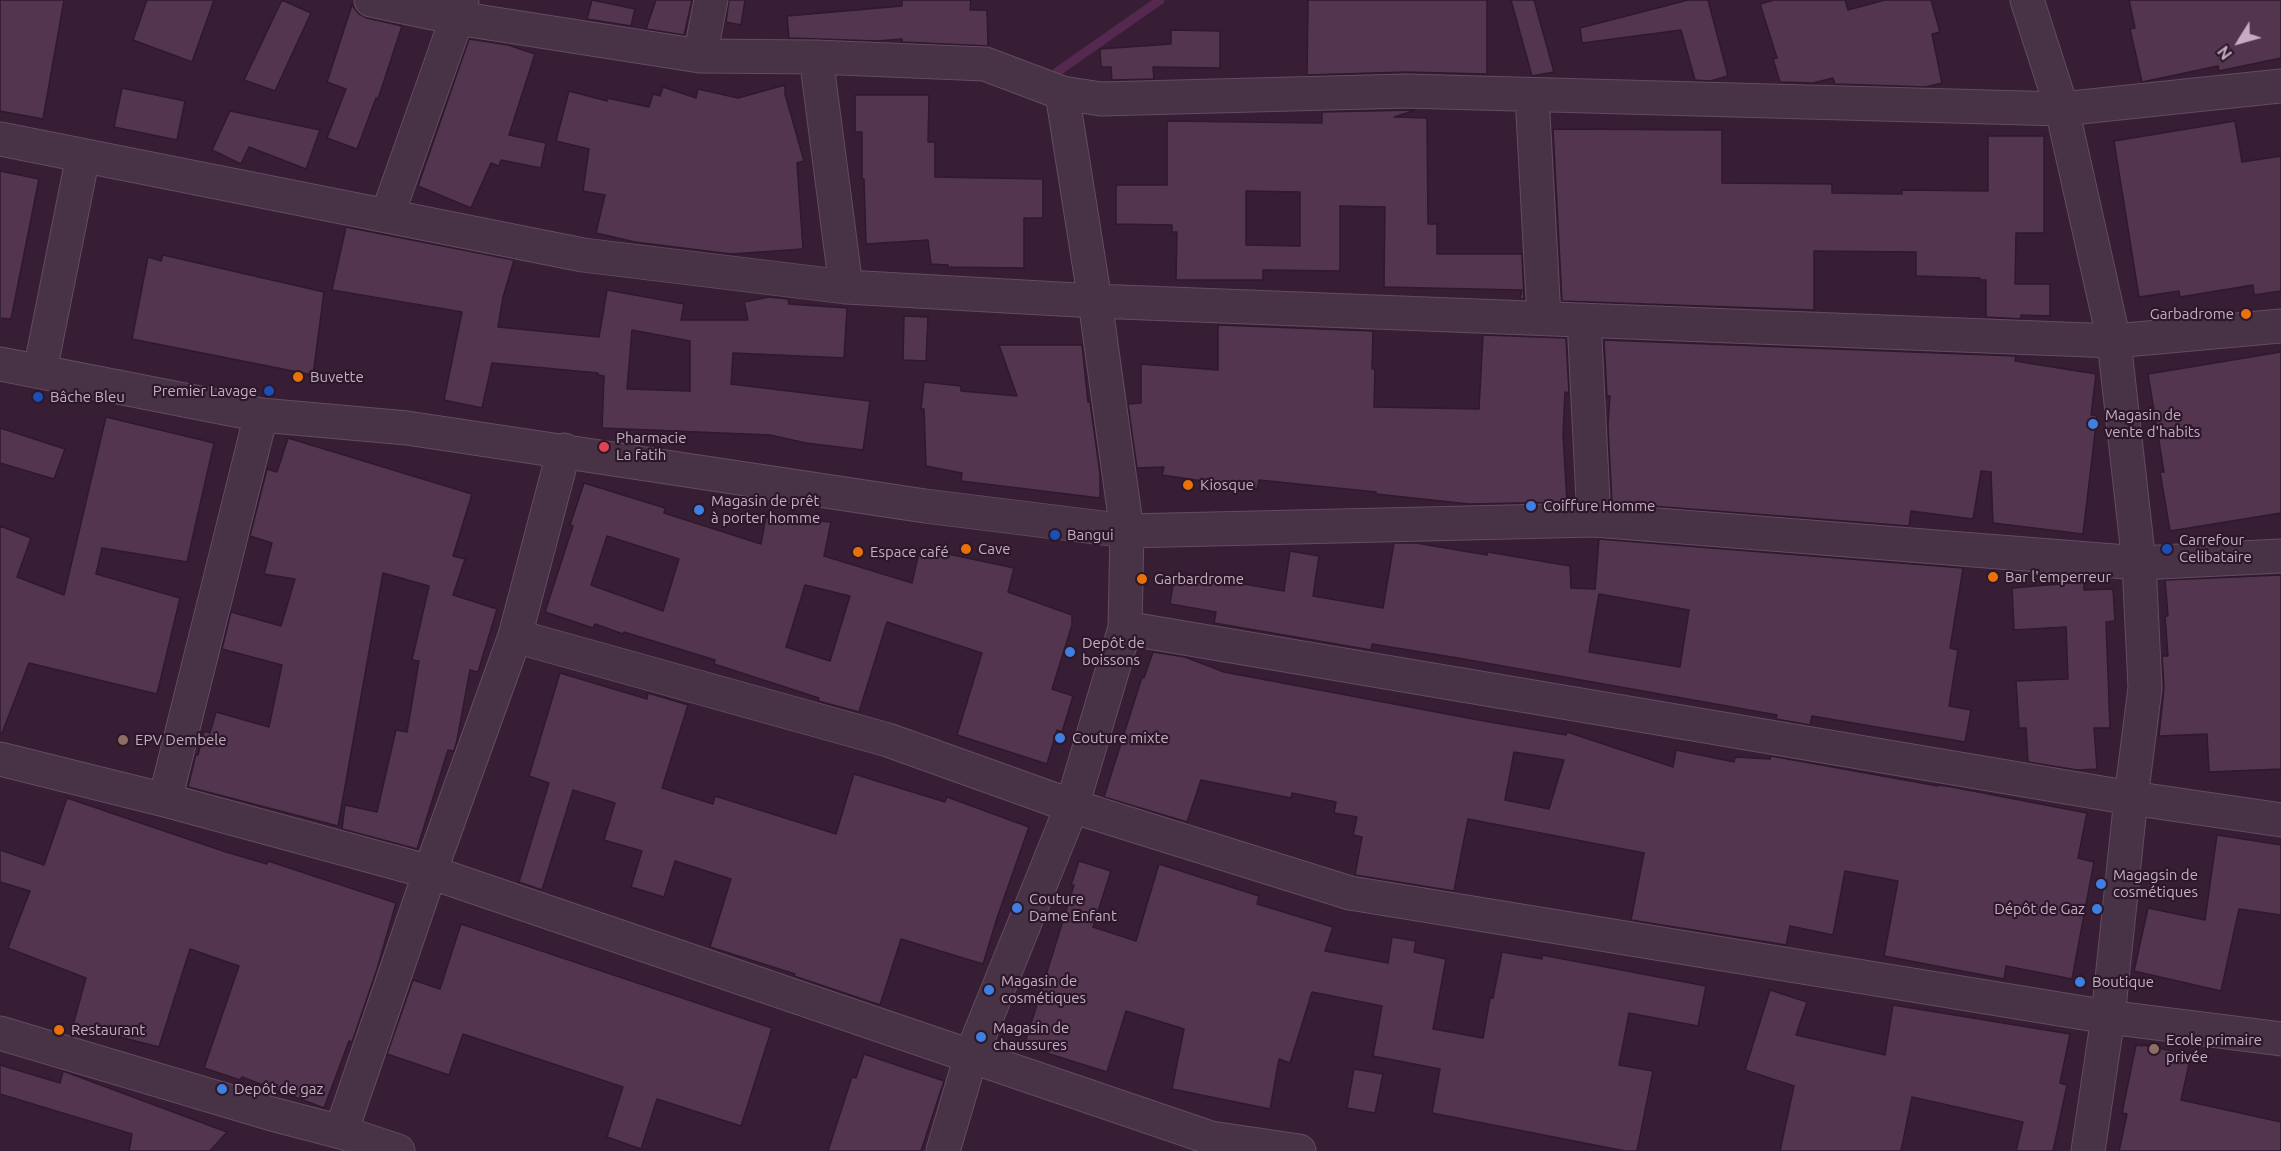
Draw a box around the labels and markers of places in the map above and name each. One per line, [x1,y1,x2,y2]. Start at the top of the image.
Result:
place label: Garbadrome [2150,305,2234,323]
marker: Garbadrome [2239,307,2253,321]
place label: Buvette [310,368,364,386]
marker: Buvette [291,370,305,384]
place label: Premier Lavage [153,382,257,400]
marker: Premier Lavage [262,384,276,398]
place label: Bâche Bleu [50,388,125,406]
marker: Bâche Bleu [31,390,45,404]
place label: Magasin de vente d'habits [2105,406,2200,441]
marker: Magasin de vente d'habits [2086,417,2100,431]
place label: Pharmacie La fatih [616,429,686,464]
marker: Pharmacie La fatih [597,440,611,454]
place label: Kiosque [1200,476,1254,494]
marker: Kiosque [1181,478,1195,492]
place label: Magasin de prêt à porter homme [711,492,820,527]
place label: Coiffure Homme [1543,497,1655,515]
marker: Coiffure Homme [1524,499,1538,513]
marker: Magasin de prêt à porter homme [692,503,706,517]
place label: Bangui [1067,526,1114,544]
marker: Bangui [1048,528,1062,542]
place label: Carrefour Celibataire [2179,531,2252,566]
place label: Cave [978,540,1010,558]
marker: Cave [959,542,973,556]
marker: Carrefour Celibataire [2160,542,2174,556]
place label: Espace café [870,543,949,561]
marker: Espace café [851,545,865,559]
place label: Bar l'emperreur [2005,568,2111,586]
place label: Garbardrome [1154,570,1244,588]
marker: Bar l'emperreur [1986,570,2000,584]
marker: Garbardrome [1135,572,1149,586]
place label: Depôt de boissons [1082,634,1145,669]
marker: Depôt de boissons [1063,645,1077,659]
place label: Couture mixte [1072,729,1169,747]
place label: EPV Dembele [135,731,226,749]
marker: Couture mixte [1053,731,1067,745]
marker: EPV Dembele [116,733,130,747]
place label: Magagsin de cosmétiques [2113,866,2198,901]
marker: Magagsin de cosmétiques [2094,877,2108,891]
place label: Couture Dame Enfant [1029,890,1117,925]
place label: Dépôt de Gaz [1994,900,2085,918]
marker: Couture Dame Enfant [1010,901,1024,915]
marker: Dépôt de Gaz [2090,902,2104,916]
place label: Magasin de cosmétiques [1001,972,1086,1007]
place label: Boutique [2092,973,2154,991]
marker: Boutique [2073,975,2087,989]
marker: Magasin de cosmétiques [982,983,996,997]
place label: Magasin de chaussures [993,1019,1069,1054]
place label: Restaurant [71,1021,145,1039]
marker: Restaurant [52,1023,66,1037]
marker: Magasin de chaussures [974,1030,988,1044]
place label: Ecole primaire privée [2166,1031,2262,1066]
marker: Ecole primaire privée [2147,1042,2161,1056]
place label: Depôt de gaz [234,1080,323,1098]
marker: Depôt de gaz [215,1082,229,1096]

